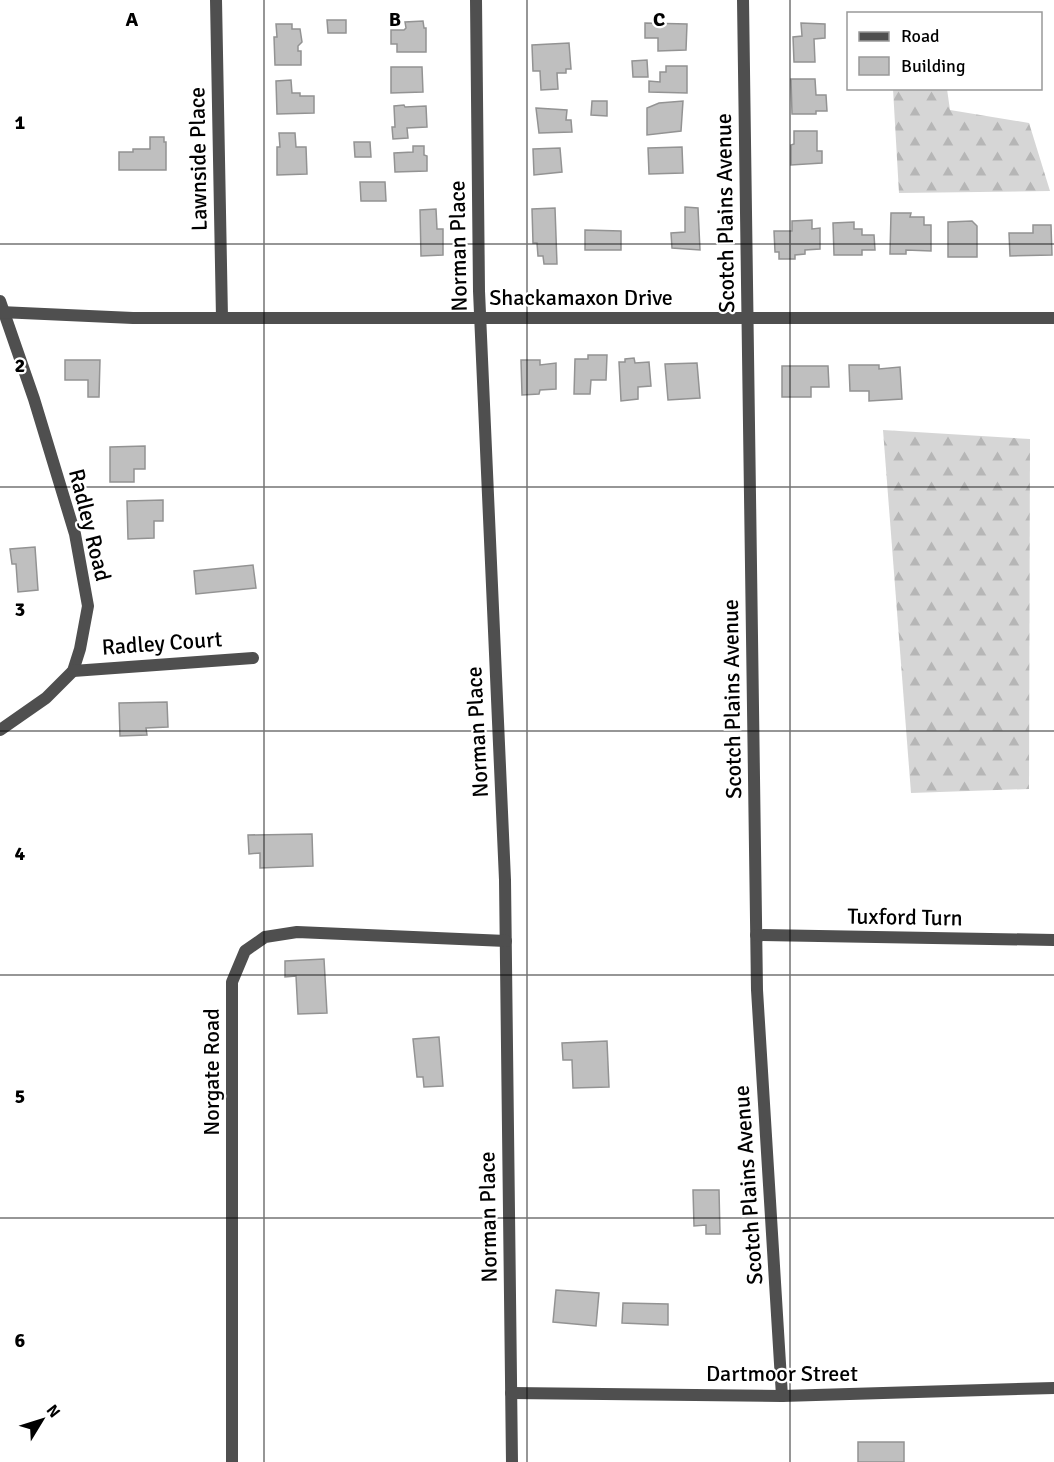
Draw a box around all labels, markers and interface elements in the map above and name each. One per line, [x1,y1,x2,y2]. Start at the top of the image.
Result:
text: A [126,7,139,32]
text: B [389,7,401,32]
text: C [653,7,665,32]
legend [847,12,1042,90]
text: Road [901,25,940,47]
text: Building [901,55,965,77]
street label: Lawnside Place [183,87,213,231]
text: 1 [15,110,26,135]
street label: Scotch Plains Avenue [710,113,740,313]
street label: Norman Place [443,180,473,312]
street label: Shackamaxon Drive [489,284,673,311]
text: 2 [15,353,25,378]
street label: Radley Road [63,466,117,584]
text: 3 [15,597,25,622]
street label: Scotch Plains Avenue [717,599,747,799]
street label: Radley Court [101,625,223,661]
street label: Norman Place [460,666,494,798]
text: 4 [15,841,26,866]
street label: Tuxford Turn [847,902,963,932]
street label: Norgate Road [198,1008,225,1136]
text: 5 [15,1084,25,1109]
street label: Scotch Plains Avenue [728,1084,768,1286]
street label: Norman Place [473,1151,503,1283]
text: 6 [15,1328,26,1353]
street label: Dartmoor Street [706,1360,858,1387]
north arrow [12,1390,72,1450]
text: N [42,1401,64,1422]

